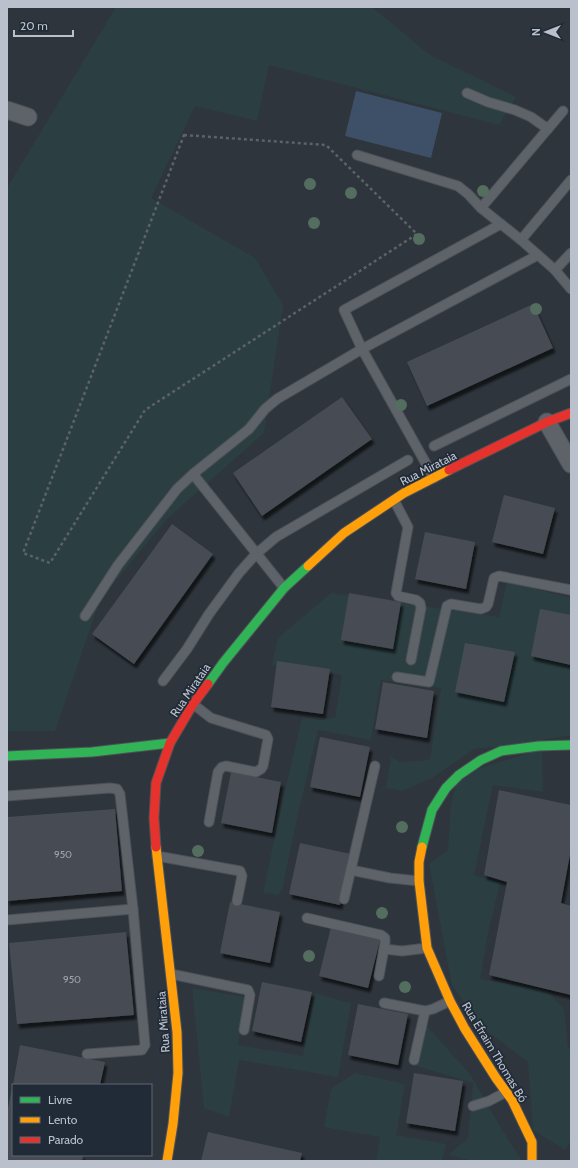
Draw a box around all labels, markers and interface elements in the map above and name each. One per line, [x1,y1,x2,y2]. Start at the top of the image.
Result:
scale bar [14,12,73,38]
north arrow [526,12,566,52]
text: 20 m [20,18,48,33]
text: N [529,28,543,36]
street label: Rua Mirataia [397,447,459,489]
street label: Rua Mirataia [167,660,214,720]
house number: 950 [54,848,72,861]
house number: 950 [63,973,81,986]
street label: Rua Mirataia [153,991,173,1053]
street label: Rua Efraim Thomas Bó [459,999,531,1105]
legend [12,1084,152,1156]
text: Livre [48,1092,72,1107]
text: Lento [48,1112,78,1127]
text: Parado [48,1132,84,1147]

